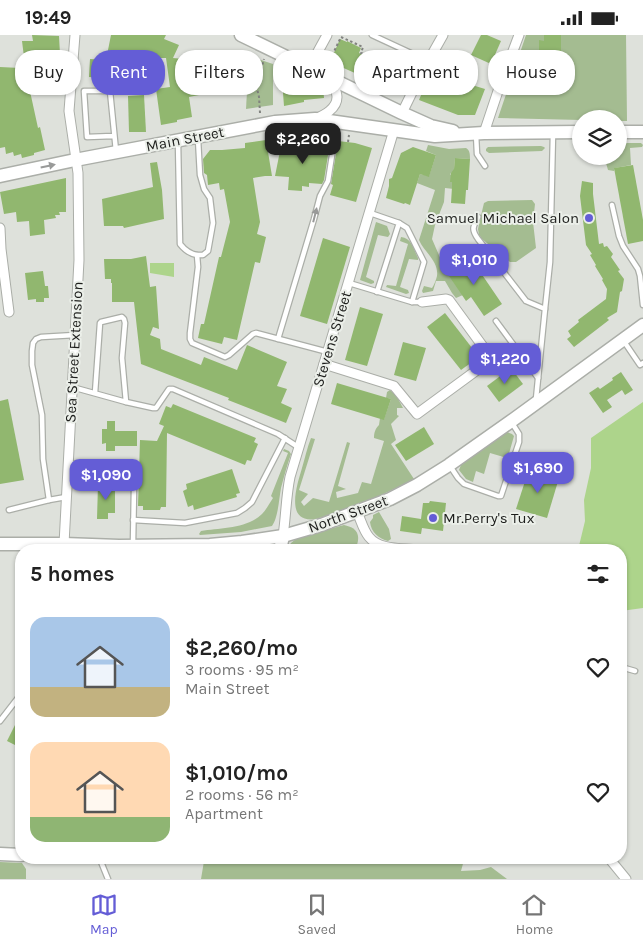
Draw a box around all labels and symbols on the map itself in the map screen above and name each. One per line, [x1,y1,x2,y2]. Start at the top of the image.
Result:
street label: Main Street [144,123,226,155]
pin: $2,260 [262,123,344,165]
one-way arrow [40,162,55,170]
one-way arrow [311,208,319,223]
place label: Samuel Michael Salon [427,209,579,227]
marker: Samuel Michael Salon [583,212,595,224]
pin: $1,010 [433,243,515,286]
street label: Sea Street Extension [61,281,87,423]
street label: Stevens Street [309,289,355,389]
pin: $1,220 [464,343,546,385]
pin: $1,690 [497,451,579,494]
pin: $1,090 [65,459,147,501]
street label: North Street [306,491,391,537]
place label: Mr.Perry's Tux [443,509,535,527]
marker: Mr.Perry's Tux [427,512,439,524]

